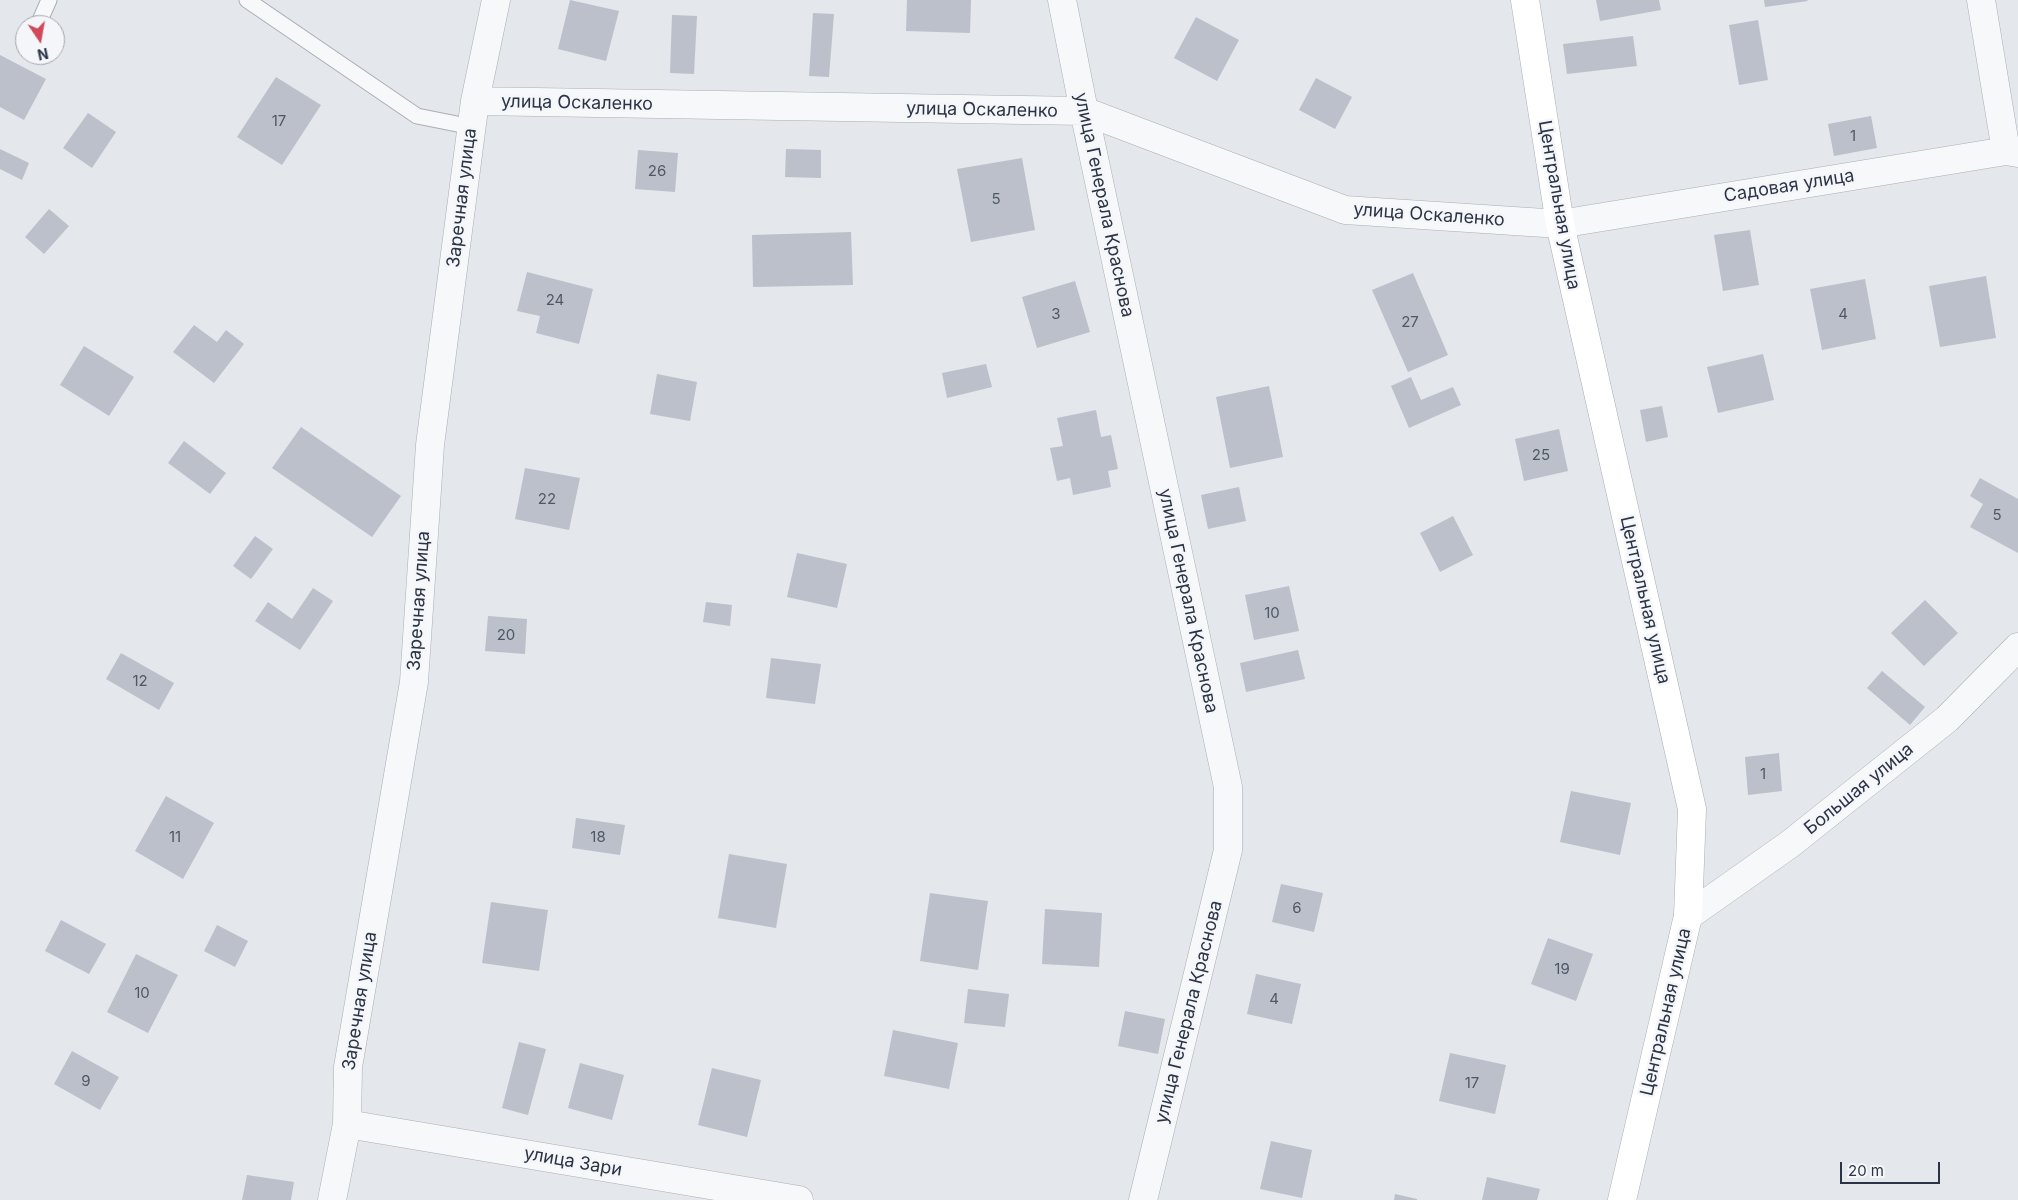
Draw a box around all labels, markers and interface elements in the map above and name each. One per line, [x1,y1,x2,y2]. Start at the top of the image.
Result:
north arrow [15,15,65,65]
text: N [36,45,50,64]
street label: улица Оскаленко [501,91,653,115]
street label: улица Генерала Краснова [1070,91,1138,319]
street label: улица Оскаленко [906,98,1058,122]
house number: 17 [272,112,286,130]
street label: Центральная улица [1533,119,1585,291]
street label: Заречная улица [443,127,481,269]
house number: 1 [1850,127,1856,145]
house number: 26 [648,162,666,180]
street label: Садовая улица [1722,165,1856,207]
house number: 5 [991,190,1001,208]
street label: улица Оскаленко [1353,199,1505,231]
house number: 24 [546,291,564,309]
house number: 3 [1051,305,1061,323]
house number: 4 [1838,305,1848,323]
house number: 27 [1401,313,1419,331]
house number: 25 [1532,446,1550,464]
street label: улица Генерала Краснова [1154,487,1222,715]
house number: 22 [538,490,556,508]
house number: 5 [1992,506,2002,524]
street label: Центральная улица [1615,514,1675,686]
street label: Заречная улица [403,530,435,672]
house number: 10 [1264,604,1280,622]
house number: 20 [497,626,515,644]
house number: 12 [132,672,148,690]
street label: Большая улица [1800,738,1918,840]
house number: 1 [1760,765,1766,783]
house number: 11 [169,828,181,846]
house number: 18 [590,828,606,846]
street label: улица Генерала Краснова [1151,898,1227,1126]
house number: 6 [1292,899,1302,917]
street label: Центральная улица [1636,926,1696,1098]
street label: Заречная улица [338,930,382,1072]
house number: 19 [1554,960,1570,978]
house number: 10 [134,984,150,1002]
house number: 4 [1269,990,1279,1008]
house number: 9 [81,1072,91,1090]
house number: 17 [1465,1074,1479,1092]
street label: улица Зари [522,1143,624,1181]
scale bar [1843,1152,1943,1184]
text: 20 m [1848,1161,1884,1180]

